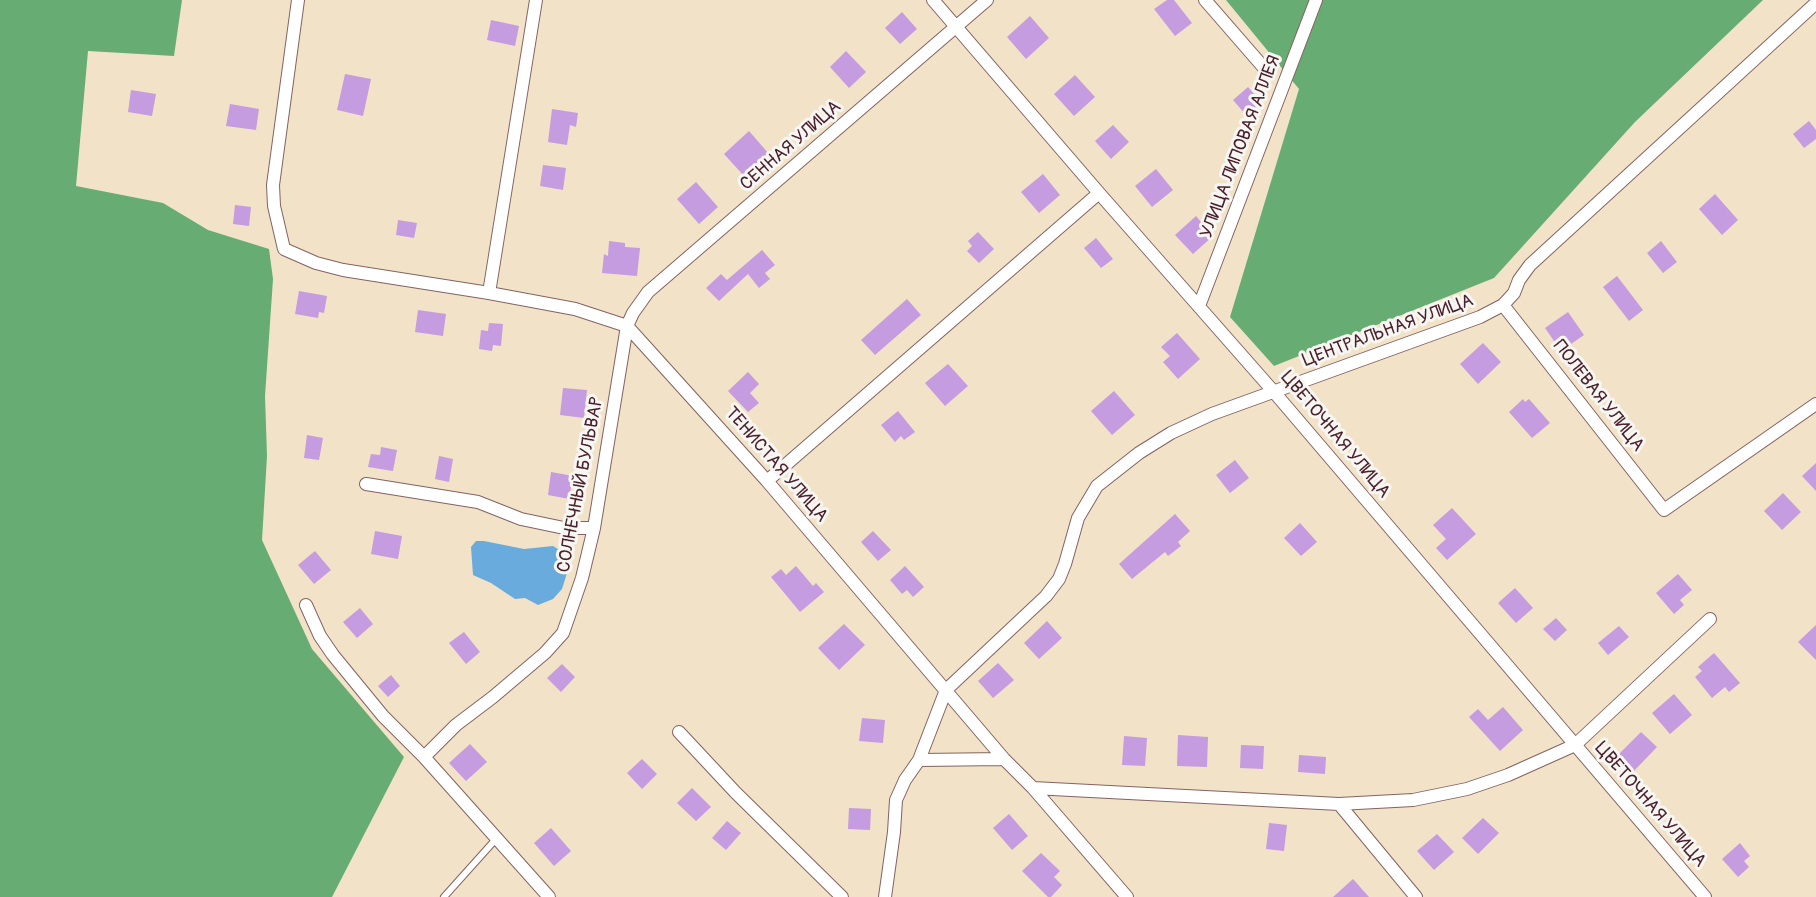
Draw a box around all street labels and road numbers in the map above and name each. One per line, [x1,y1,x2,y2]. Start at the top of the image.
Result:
street label: УЛИЦА ЛИПОВАЯ АЛЛЕЯ [1196,53,1286,241]
street label: СЕННАЯ УЛИЦА [736,96,846,196]
street label: ЦЕНТРАЛЬНАЯ УЛИЦА [1300,290,1476,372]
street label: ПОЛЕВАЯ УЛИЦА [1548,336,1648,456]
street label: ЦВЕТОЧНАЯ УЛИЦА [1276,367,1394,503]
street label: СОЛНЕЧНЫЙ БУЛЬВАР [553,396,609,574]
street label: ТЕНИСТАЯ УЛИЦА [720,403,832,527]
street label: ЦВЕТОЧНАЯ УЛИЦА [1590,738,1710,872]

